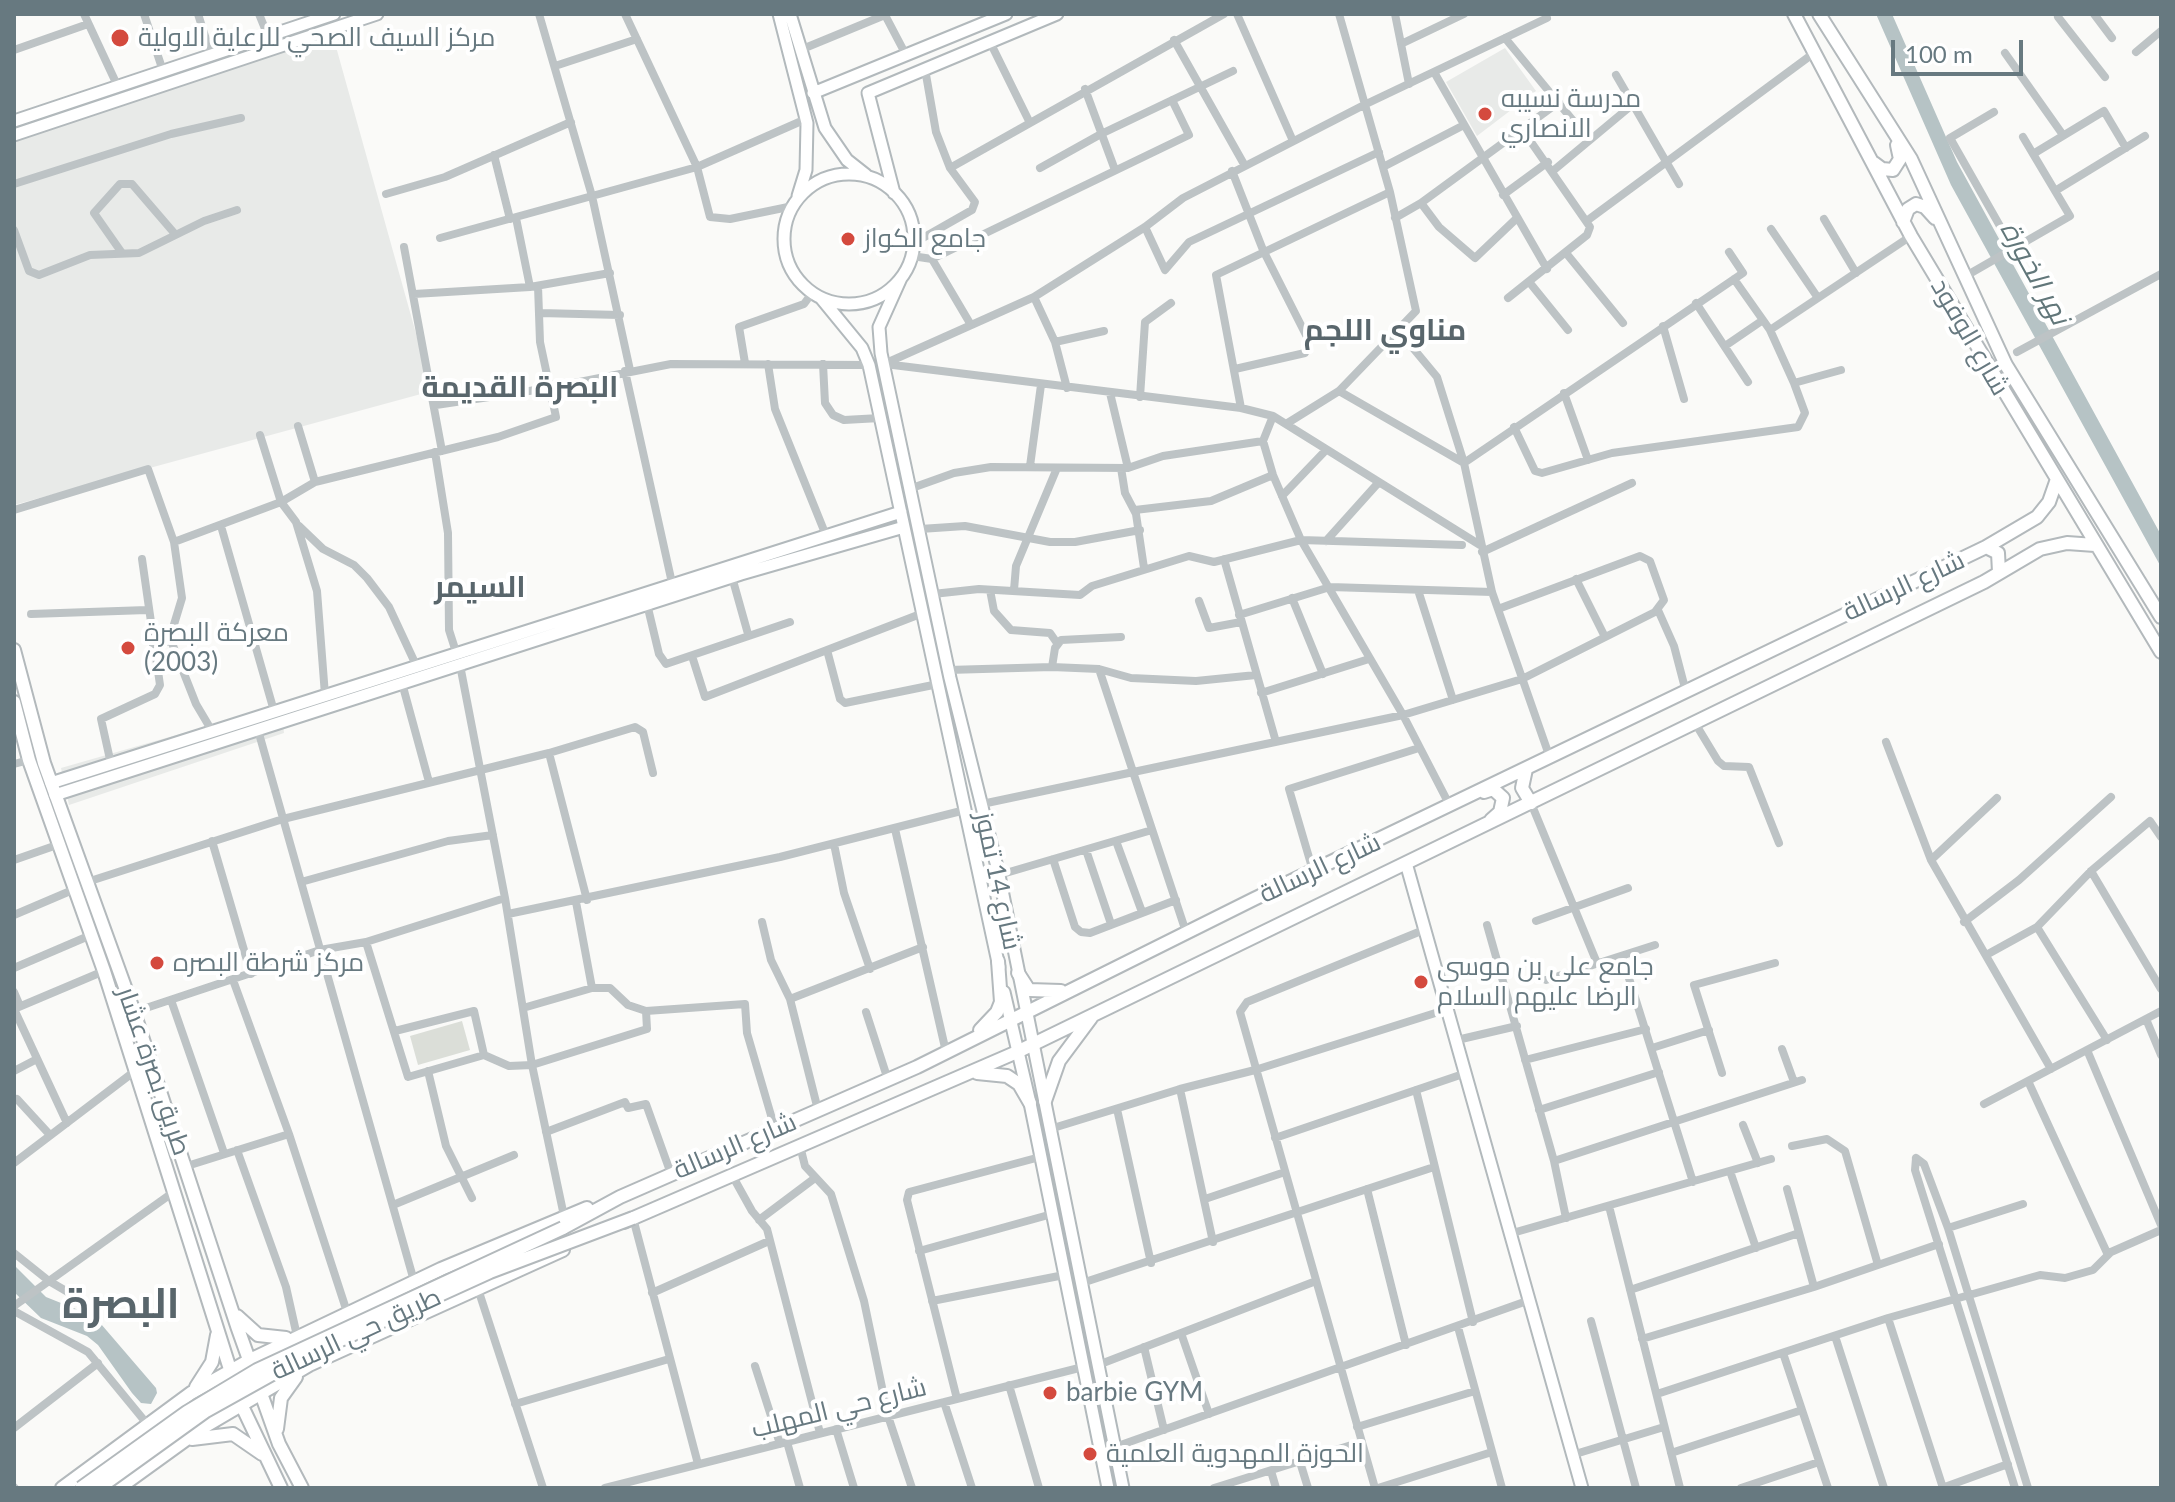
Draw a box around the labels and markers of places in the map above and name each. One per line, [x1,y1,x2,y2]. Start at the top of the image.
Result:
place label: مركز السيف الصحي للرعاية الاولية [138,22,495,54]
marker: مركز السيف الصحي للرعاية الاولية [109,27,131,49]
place label: مدرسة نسيبه الانصاري [1501,83,1641,144]
marker: مدرسة نسيبه الانصاري [1476,105,1494,123]
place label: جامع الكواز [864,223,986,255]
marker: جامع الكواز [839,230,857,248]
place label: معركة البصرة (2003) [144,617,289,678]
marker: معركة البصرة (2003) [119,639,137,657]
place label: مركز شرطة البصره [173,947,364,979]
place label: جامع علي بن موسى الرضا عليهم السلام [1437,951,1654,1012]
marker: مركز شرطة البصره [148,954,166,972]
marker: جامع علي بن موسى الرضا عليهم السلام [1412,973,1430,991]
place label: barbie GYM [1066,1377,1203,1409]
marker: barbie GYM [1041,1384,1059,1402]
place label: الحوزة المهدوية العلمية [1106,1438,1364,1470]
marker: الحوزة المهدوية العلمية [1081,1445,1099,1463]

